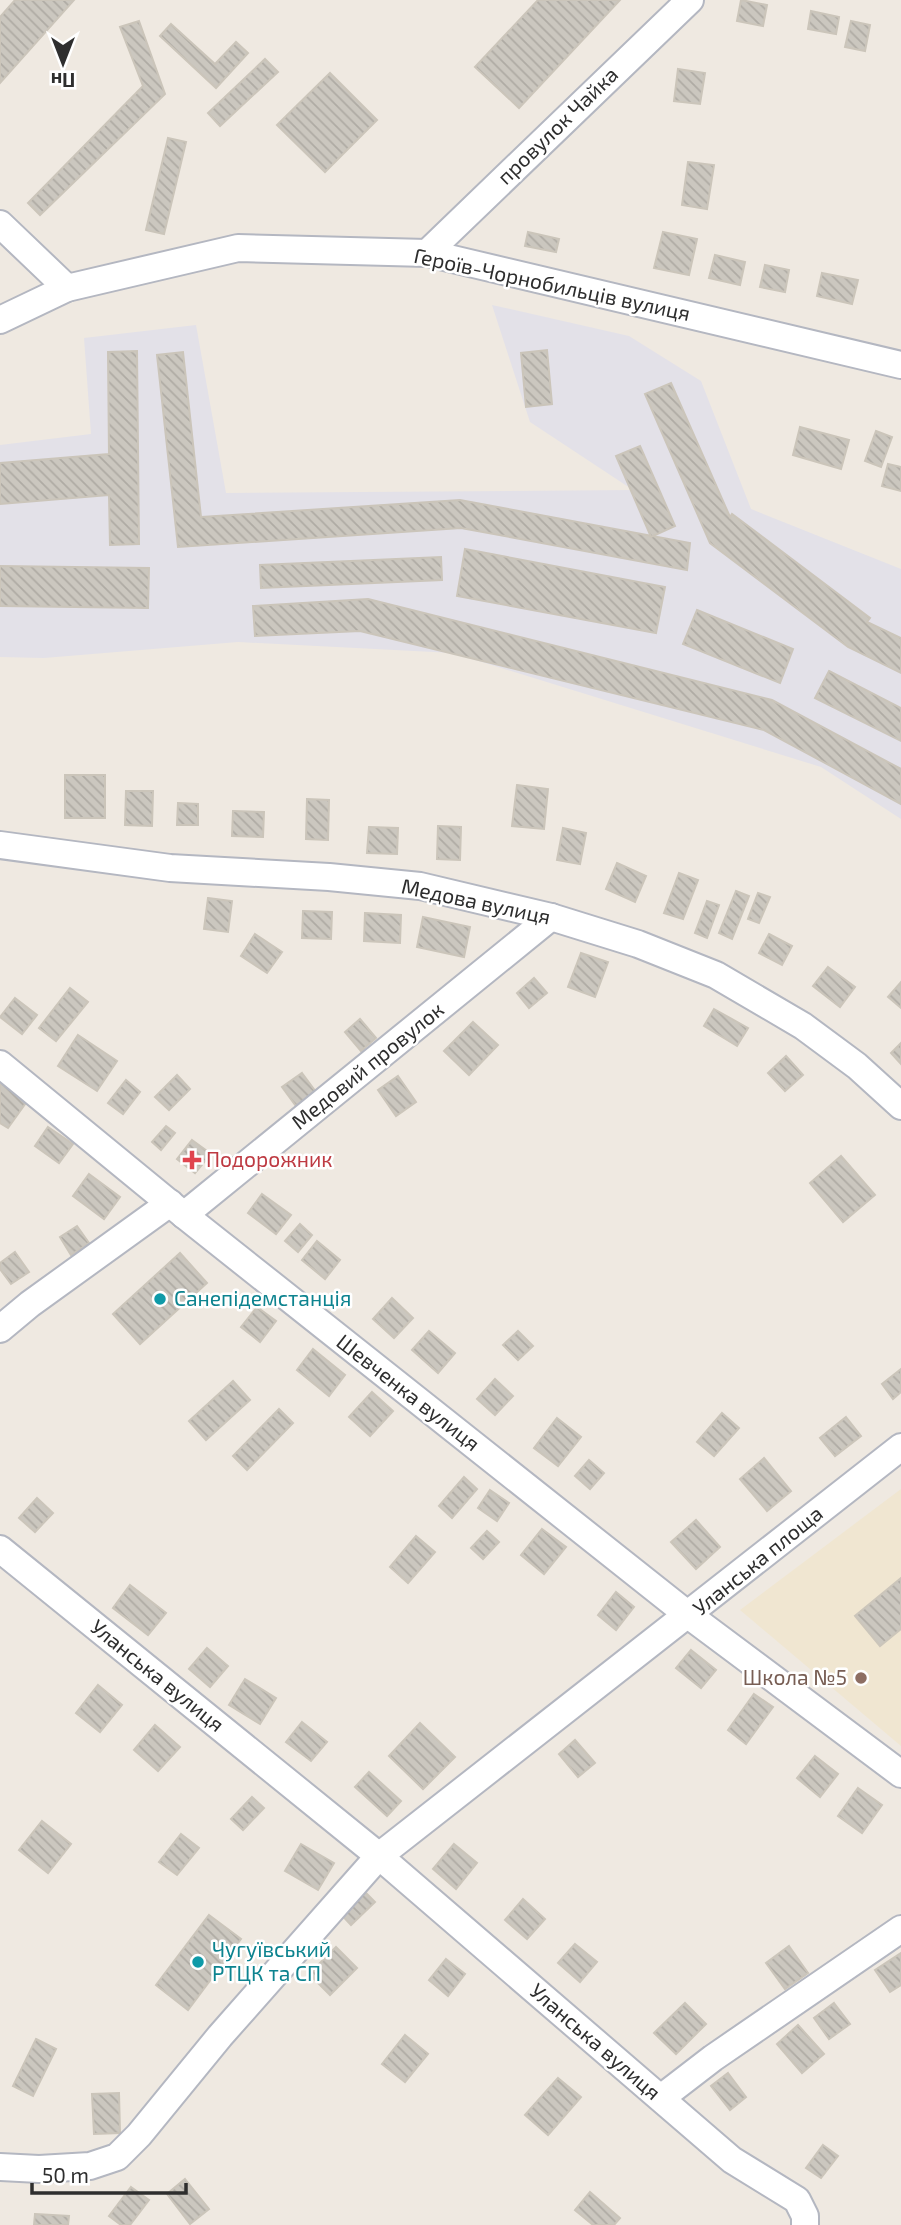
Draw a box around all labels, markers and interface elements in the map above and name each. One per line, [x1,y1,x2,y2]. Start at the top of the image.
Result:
north arrow [28,28,98,98]
street label: провулок Чайка [491,61,623,189]
text: Пн [51,69,75,92]
street label: Героїв-Чорнобильців вулиця [412,242,693,326]
street label: Медова вулиця [399,873,553,930]
street label: Медовий провулок [286,996,449,1135]
place label: Подорожник [206,1146,333,1171]
marker: Подорожник [184,1152,200,1168]
place label: Санепідемстанція [174,1285,351,1310]
marker: Санепідемстанція [152,1291,168,1307]
street label: Шевченка вулиця [332,1328,485,1456]
street label: Уланська площа [687,1500,827,1620]
street label: Уланська вулиця [85,1613,230,1737]
place label: Школа №5 [743,1664,847,1689]
marker: Школа №5 [853,1670,869,1686]
place label: Чугуївський РТЦК та СП [212,1936,331,1985]
marker: Чугуївський РТЦК та СП [190,1954,206,1970]
street label: Уланська вулиця [525,1977,666,2105]
scale bar [32,2152,186,2196]
text: 50 m [42,2162,89,2187]

